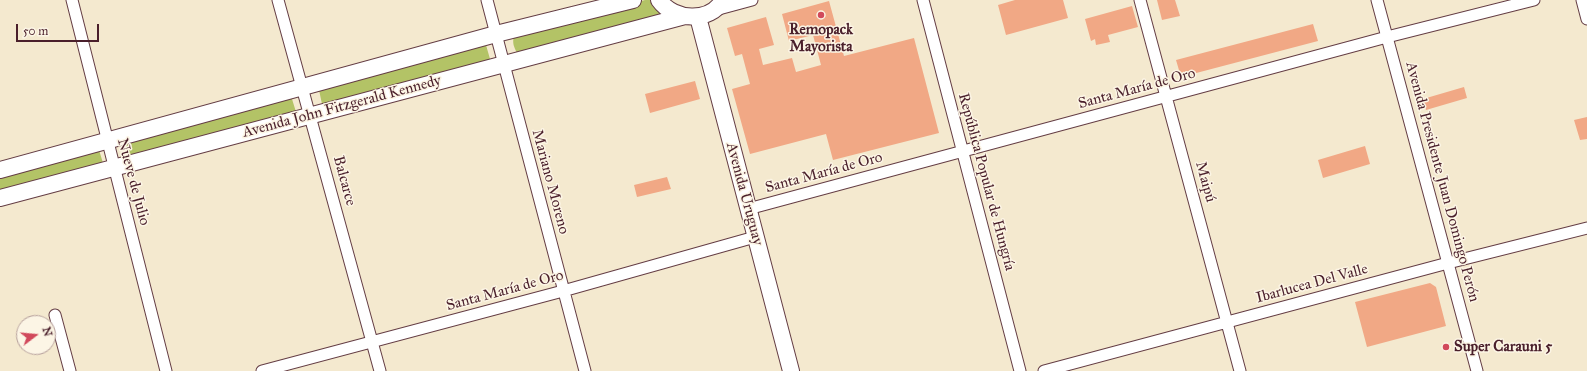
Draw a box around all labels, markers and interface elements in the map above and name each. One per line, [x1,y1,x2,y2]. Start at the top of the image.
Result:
marker: Remopack Mayorista [816,10,826,20]
scale bar [18,16,101,42]
place label: Remopack Mayorista [789,21,853,56]
text: 50 m [23,24,48,38]
street label: Avenida Presidente Juan Domingo Perón [1401,60,1483,304]
street label: Santa María de Oro [1076,65,1198,113]
street label: Avenida John Fitzgerald Kennedy [241,72,443,142]
street label: República Popular de Hungría [954,91,1018,273]
street label: Mariano Moreno [527,128,573,236]
street label: Nueve de Julio [113,136,153,228]
street label: Avenida Uruguay [722,141,766,247]
street label: Santa María de Oro [763,149,885,197]
street label: Balcarce [329,154,359,208]
street label: Maipú [1191,160,1219,204]
street label: Ibarlucea Del Valle [1254,260,1370,308]
street label: Santa María de Oro [444,267,566,315]
north arrow [16,315,56,355]
text: N [40,326,55,338]
place label: Super Carauni 5 [1454,338,1552,356]
marker: Super Carauni 5 [1441,342,1451,352]

